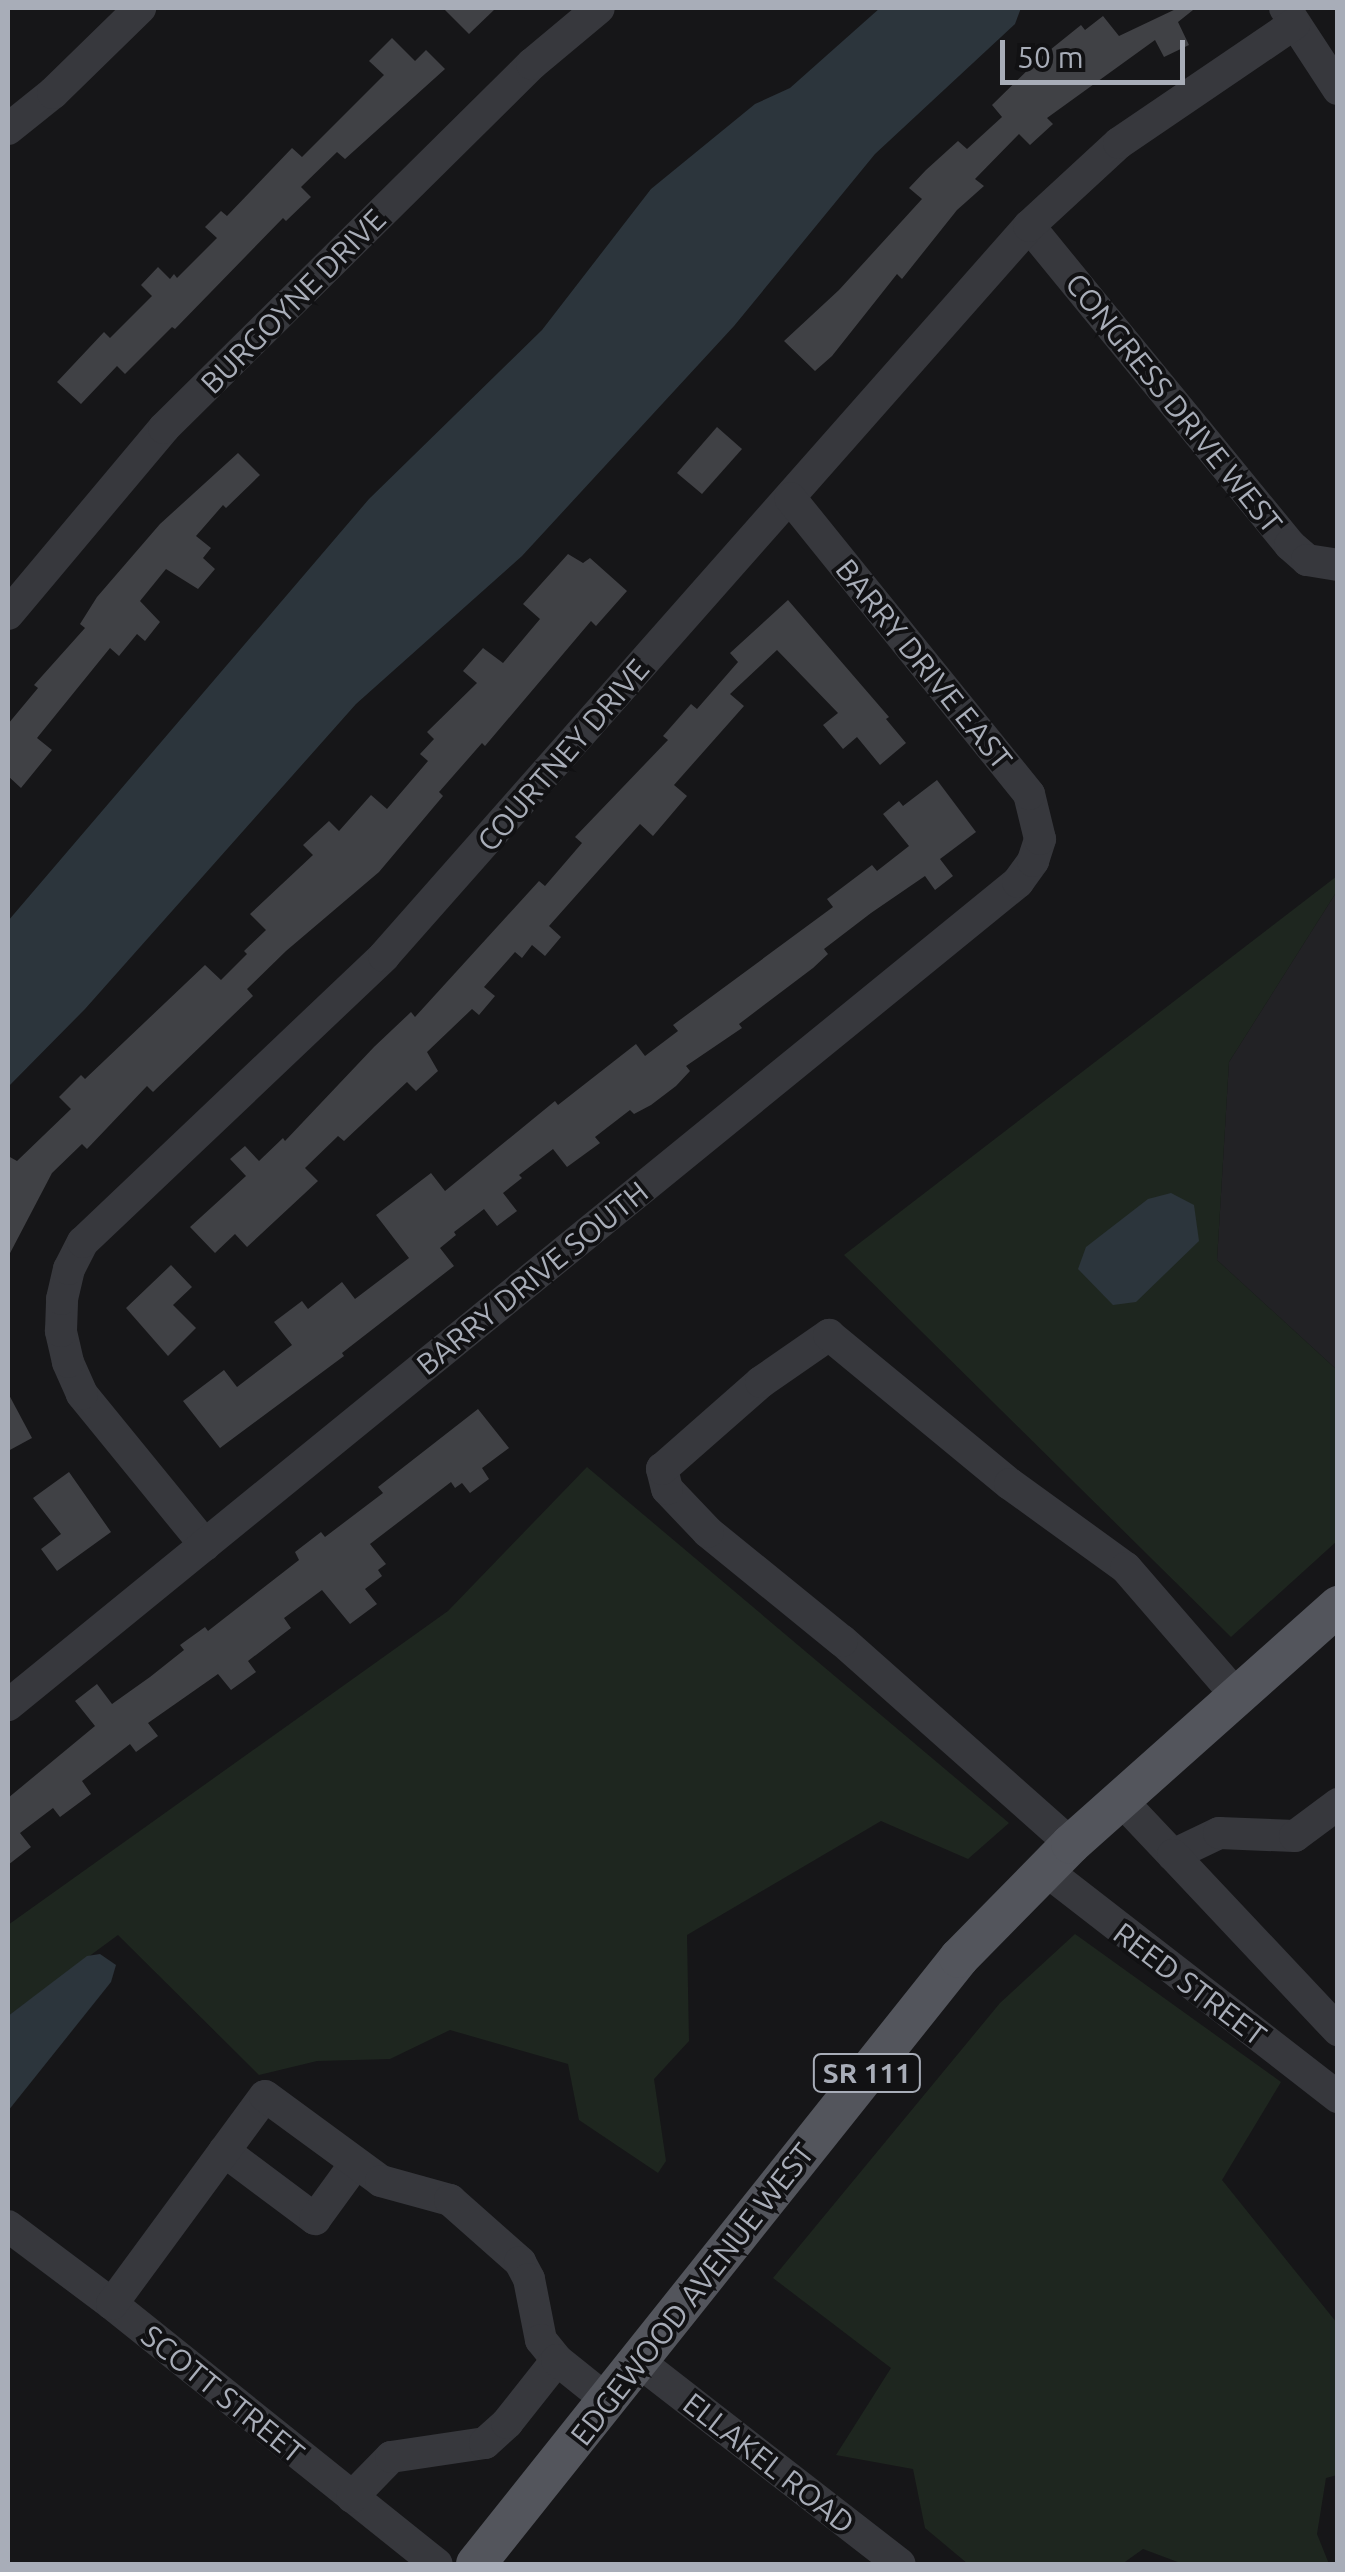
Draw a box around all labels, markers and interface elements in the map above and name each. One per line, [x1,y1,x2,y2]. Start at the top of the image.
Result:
scale bar [1005,20,1190,82]
text: 50 m [1017,40,1084,74]
street label: BURGOYNE DRIVE [193,201,393,401]
street label: CONGRESS DRIVE WEST [1058,266,1290,540]
street label: BARRY DRIVE EAST [828,552,1020,776]
street label: COURTNEY DRIVE [470,651,656,859]
street label: BARRY DRIVE SOUTH [409,1174,655,1382]
street label: REED STREET [1107,1915,1273,2053]
road number: SR 111 [812,2050,922,2096]
street label: EDGEWOOD AVENUE WEST [563,2136,821,2452]
street label: SCOTT STREET [134,2317,312,2471]
street label: ELLAKEL ROAD [676,2385,862,2541]

